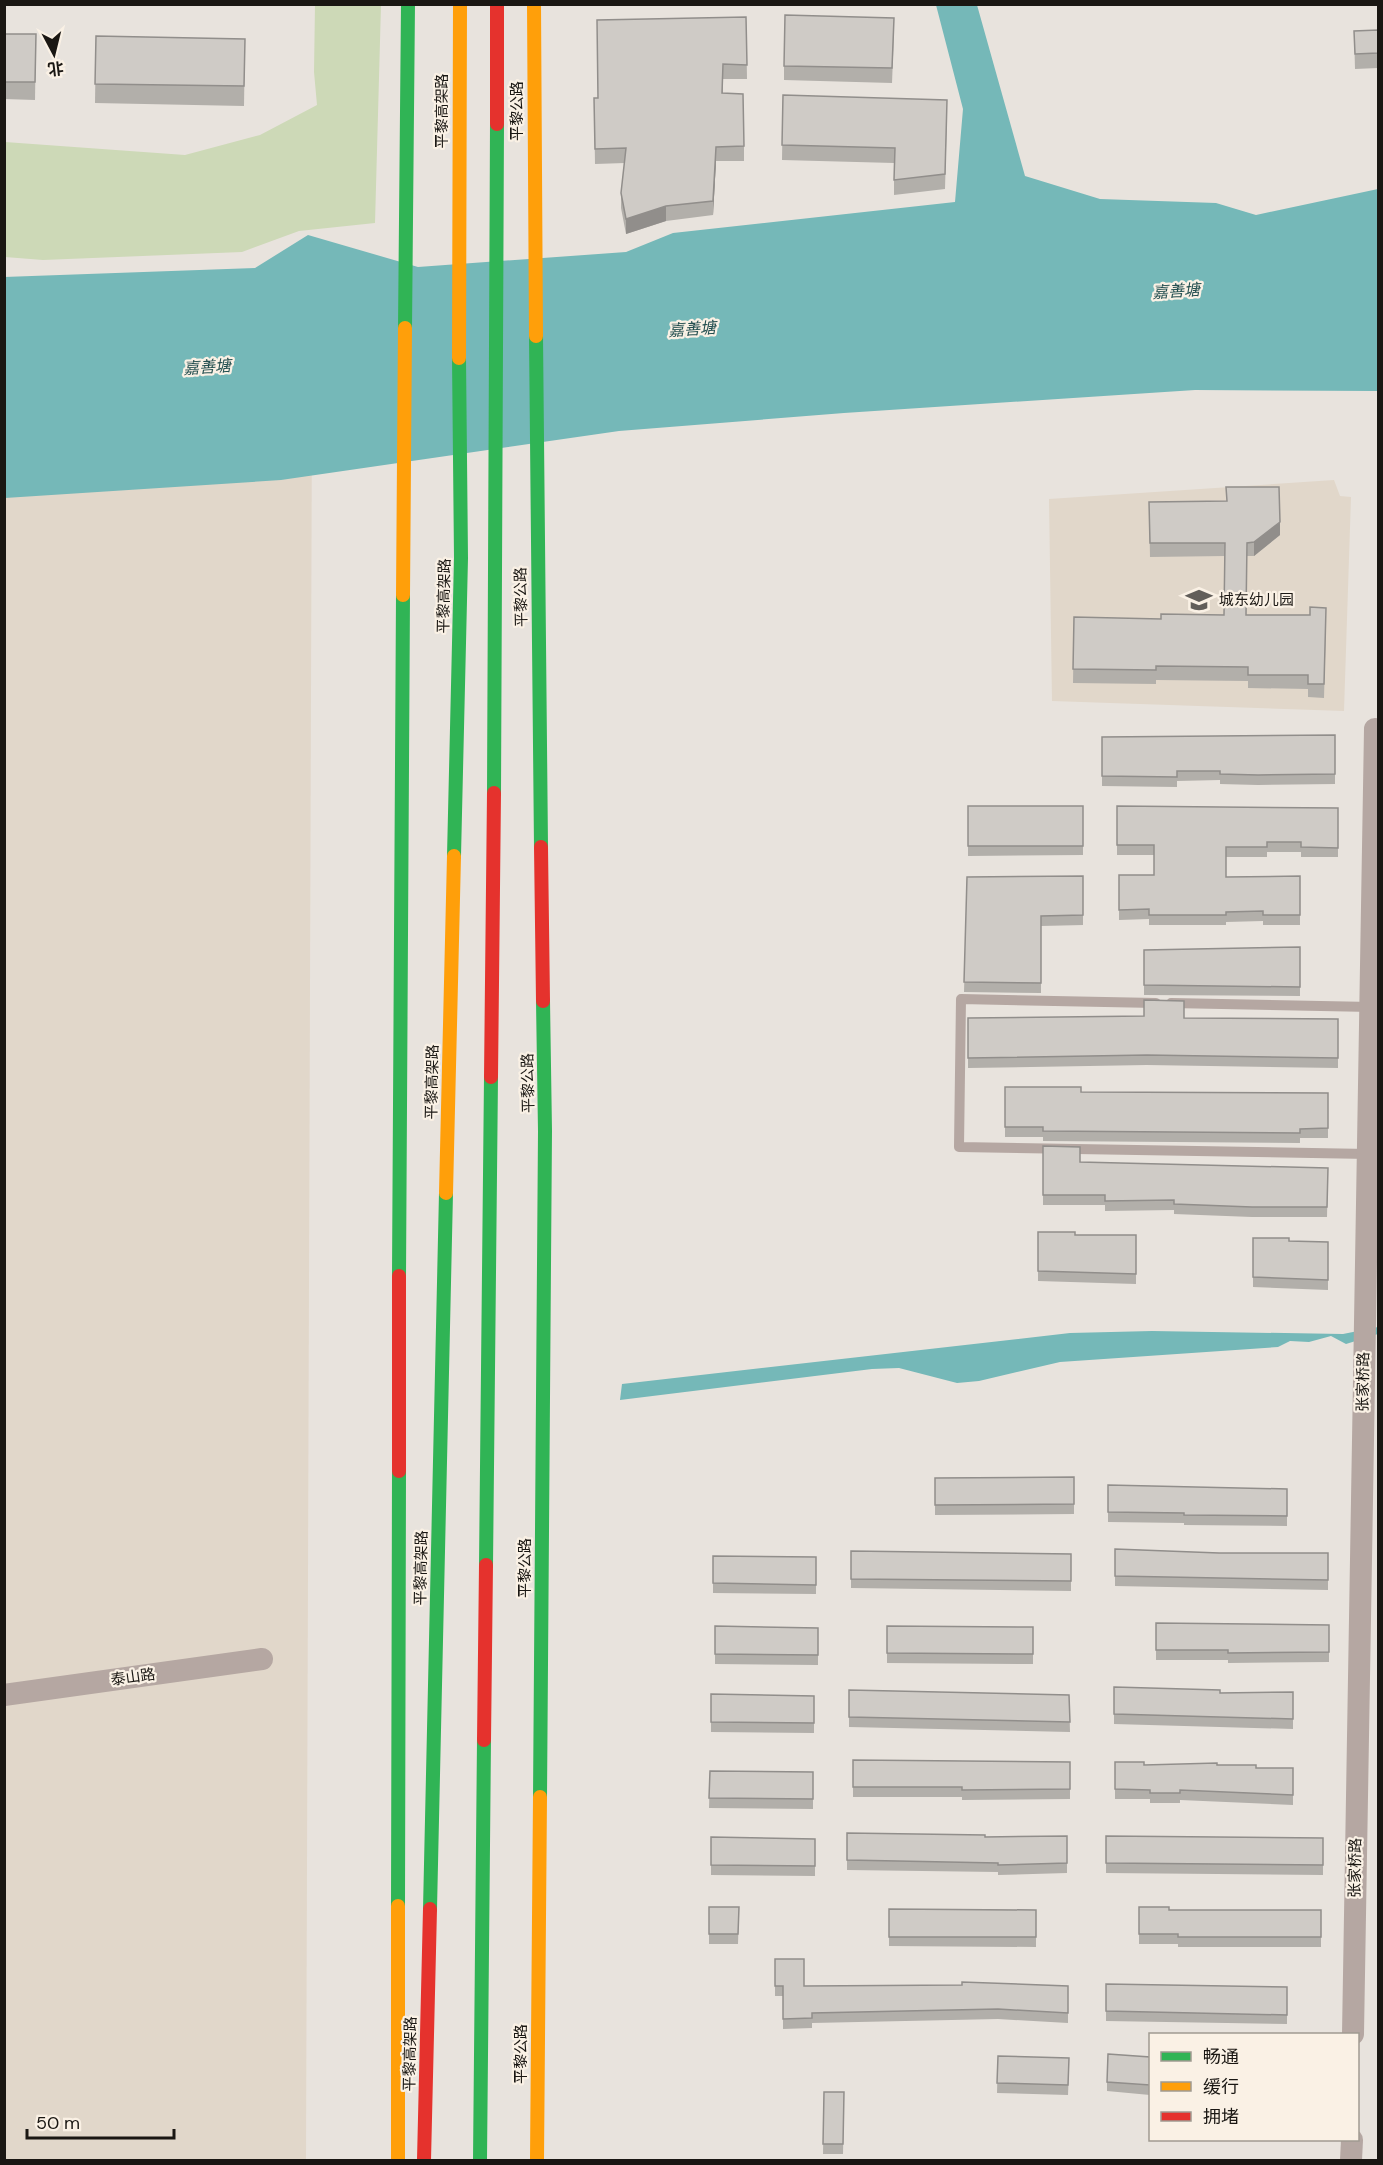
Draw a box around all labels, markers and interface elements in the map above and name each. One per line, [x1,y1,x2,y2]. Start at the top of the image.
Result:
north arrow [24,24,84,84]
text: 北 [47,57,65,80]
street label: 平黎高架路 [432,73,452,149]
street label: 平黎公路 [507,81,527,141]
water label: 嘉善塘 [1151,279,1204,303]
water label: 嘉善塘 [667,317,720,341]
water label: 嘉善塘 [182,355,235,379]
street label: 平黎高架路 [433,558,455,634]
street label: 平黎公路 [510,567,532,627]
school or university icon: 城东幼儿园 [1184,585,1214,615]
place label: 城东幼儿园 [1219,590,1294,610]
street label: 平黎高架路 [421,1044,443,1120]
street label: 平黎公路 [517,1053,539,1113]
street label: 张家桥路 [1352,1352,1374,1412]
street label: 平黎高架路 [410,1530,432,1606]
street label: 平黎公路 [515,1538,535,1598]
street label: 泰山路 [109,1664,157,1690]
street label: 张家桥路 [1344,1838,1366,1898]
street label: 平黎高架路 [399,2016,421,2092]
street label: 平黎公路 [511,2024,531,2084]
legend [1149,2033,1359,2141]
text: 畅通 [1203,2045,1239,2069]
text: 缓行 [1203,2075,1239,2099]
scale bar [27,2102,174,2140]
text: 拥堵 [1203,2105,1239,2129]
text: 50 m [36,2111,80,2135]

